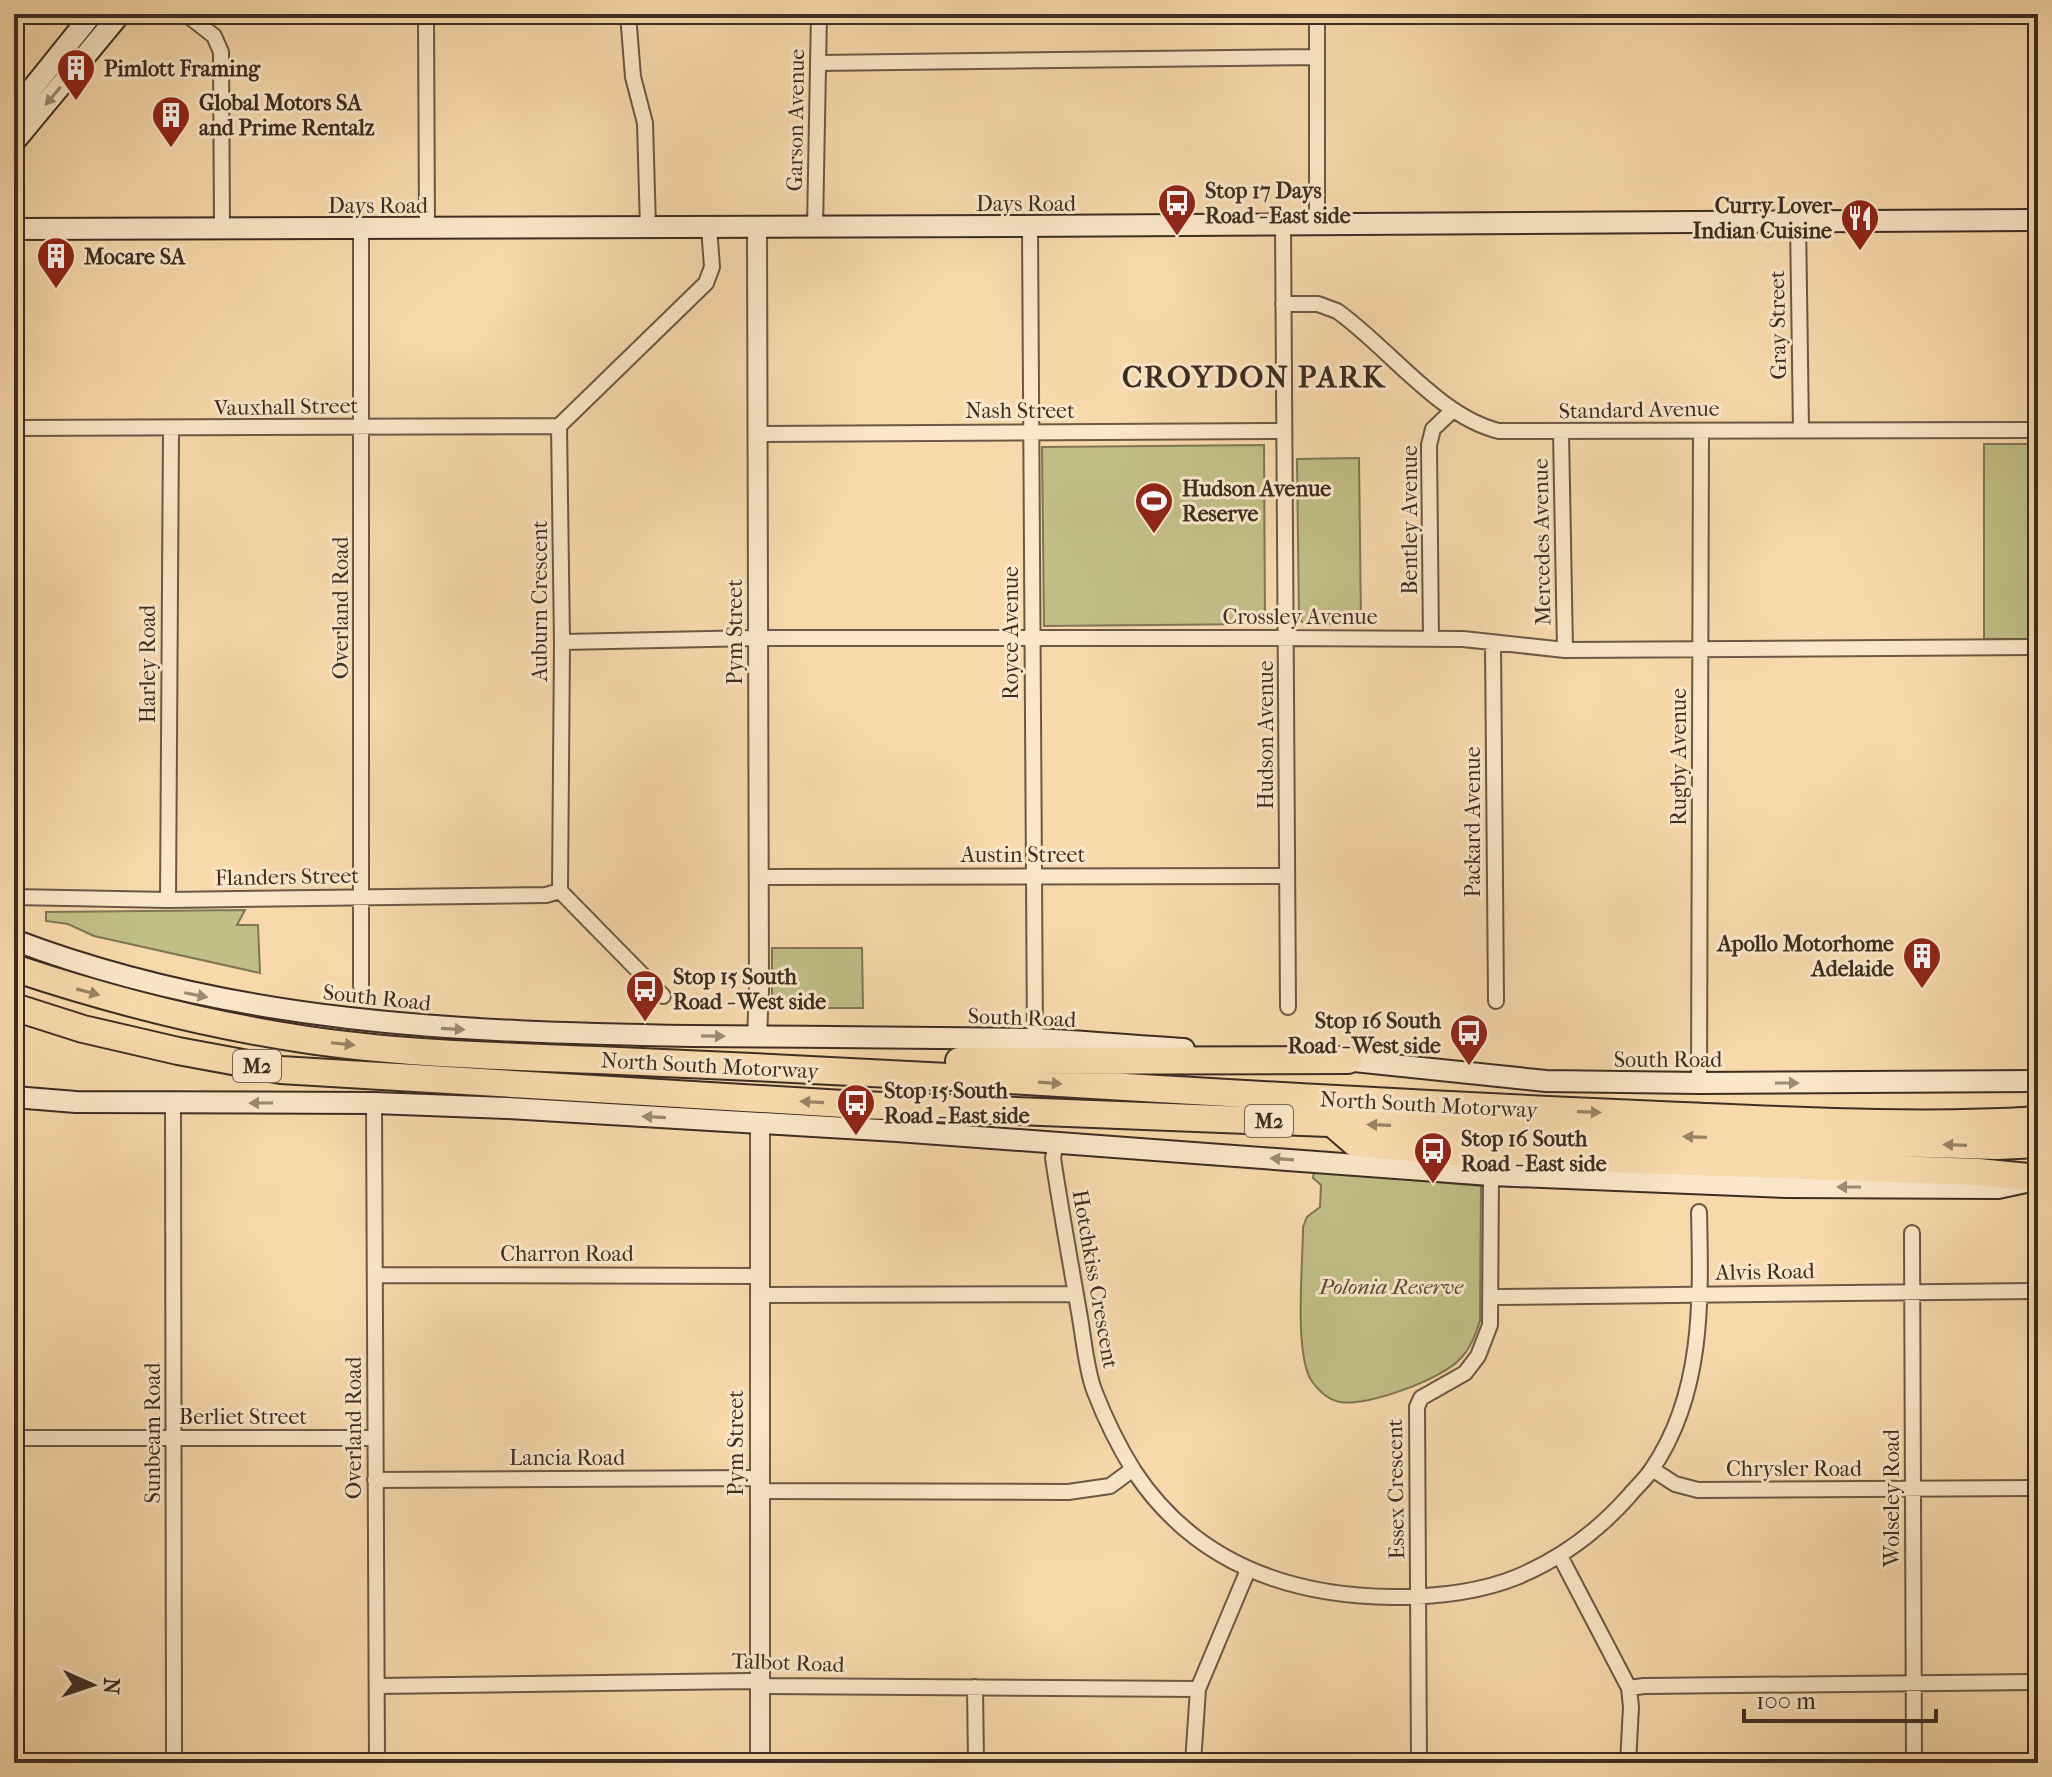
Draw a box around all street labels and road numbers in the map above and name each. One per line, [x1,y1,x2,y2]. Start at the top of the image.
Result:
street label: Garson Avenue [782,48,810,192]
street label: Days Road [976,191,1077,217]
street label: Days Road [328,193,429,219]
street label: Gray Street [1764,270,1792,380]
street label: Vauxhall Street [213,393,359,421]
street label: Standard Avenue [1558,396,1720,424]
street label: Nash Street [965,398,1075,424]
street label: Bentley Avenue [1397,445,1423,595]
street label: Mercedes Avenue [1528,458,1556,626]
street label: Auburn Crescent [527,520,553,683]
street label: Overland Road [328,536,354,679]
street label: Royce Avenue [998,566,1024,700]
street label: Pym Street [722,579,748,685]
street label: Harley Road [135,604,161,723]
street label: Crossley Avenue [1222,604,1378,630]
street label: Hudson Avenue [1253,660,1279,810]
street label: Rugby Avenue [1666,688,1692,826]
street label: Packard Avenue [1460,746,1486,898]
street label: Austin Street [960,842,1085,868]
street label: Flanders Street [215,863,359,891]
street label: South Road [322,979,433,1017]
street label: South Road [967,1003,1078,1033]
street label: North South Motorway [600,1047,821,1085]
street label: South Road [1614,1047,1723,1073]
road number: M2 [233,1050,281,1082]
street label: North South Motorway [1319,1086,1540,1124]
road number: M2 [1245,1105,1293,1137]
street label: Hotchkiss Crescent [1067,1188,1124,1371]
street label: Charron Road [500,1241,635,1267]
street label: Alvis Road [1714,1258,1816,1286]
street label: Overland Road [341,1356,367,1499]
street label: Sunbeam Road [140,1362,166,1503]
street label: Pym Street [723,1390,749,1496]
street label: Berliet Street [179,1404,307,1430]
street label: Essex Crescent [1382,1418,1410,1559]
street label: Wolseley Road [1879,1428,1905,1568]
street label: Lancia Road [509,1445,626,1471]
street label: Chrysler Road [1726,1456,1863,1482]
street label: Talbot Road [731,1648,846,1678]

